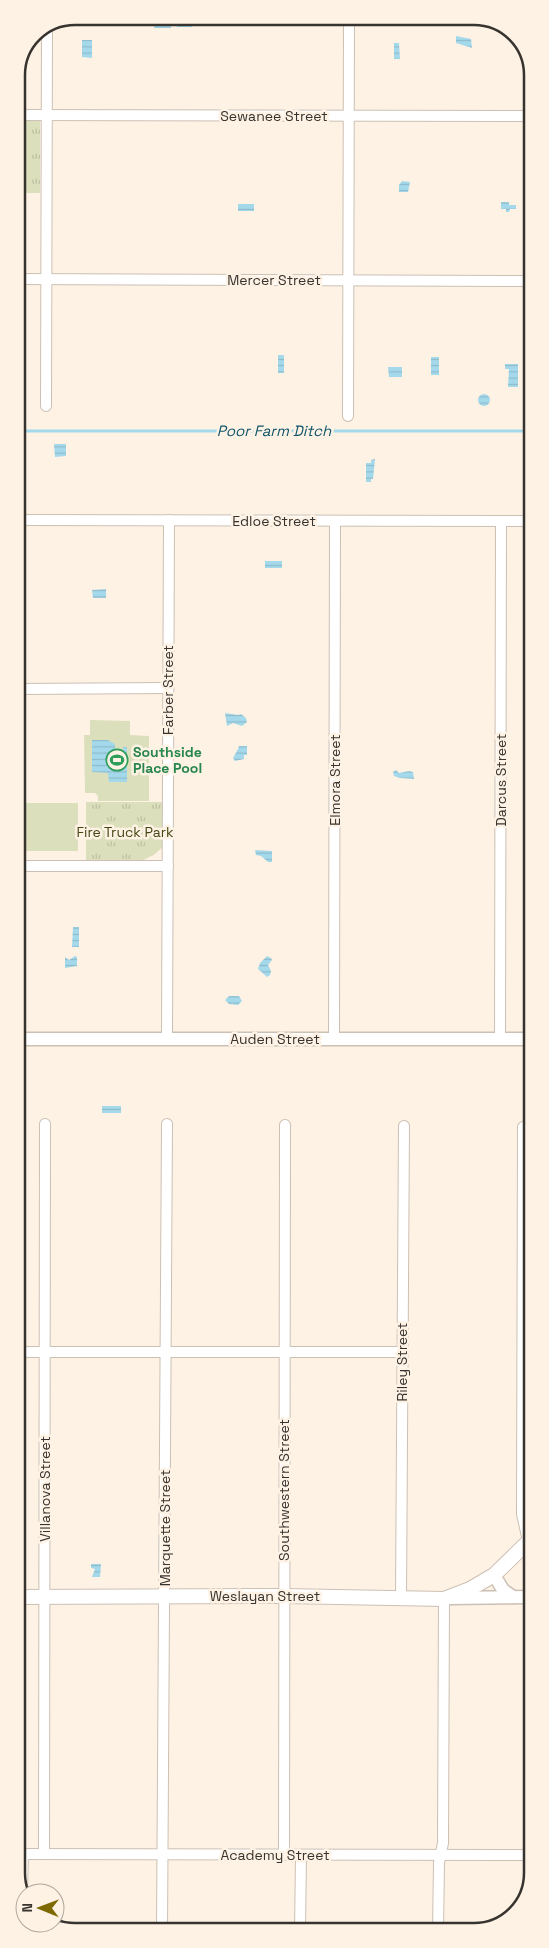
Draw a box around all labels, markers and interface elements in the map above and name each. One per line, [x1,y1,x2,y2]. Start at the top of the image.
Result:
street label: Sewanee Street [220,107,328,125]
street label: Mercer Street [227,271,321,289]
water label: Poor Farm Ditch [217,421,332,440]
street label: Edloe Street [232,512,316,530]
street label: Farber Street [159,645,177,735]
street label: Darcus Street [492,733,510,827]
street label: Elmora Street [326,734,344,826]
place label: Southside Place Pool [133,743,202,777]
sports icon: Southside Place Pool [105,748,129,772]
park label: Fire Truck Park [76,823,174,841]
street label: Auden Street [230,1030,320,1048]
street label: Riley Street [393,1323,411,1401]
street label: Southwestern Street [275,1419,293,1561]
street label: Villanova Street [36,1436,54,1542]
street label: Marquette Street [156,1470,174,1586]
street label: Weslayan Street [210,1587,320,1605]
street label: Academy Street [220,1846,330,1864]
north arrow [15,1883,65,1933]
text: N [18,1903,36,1913]

